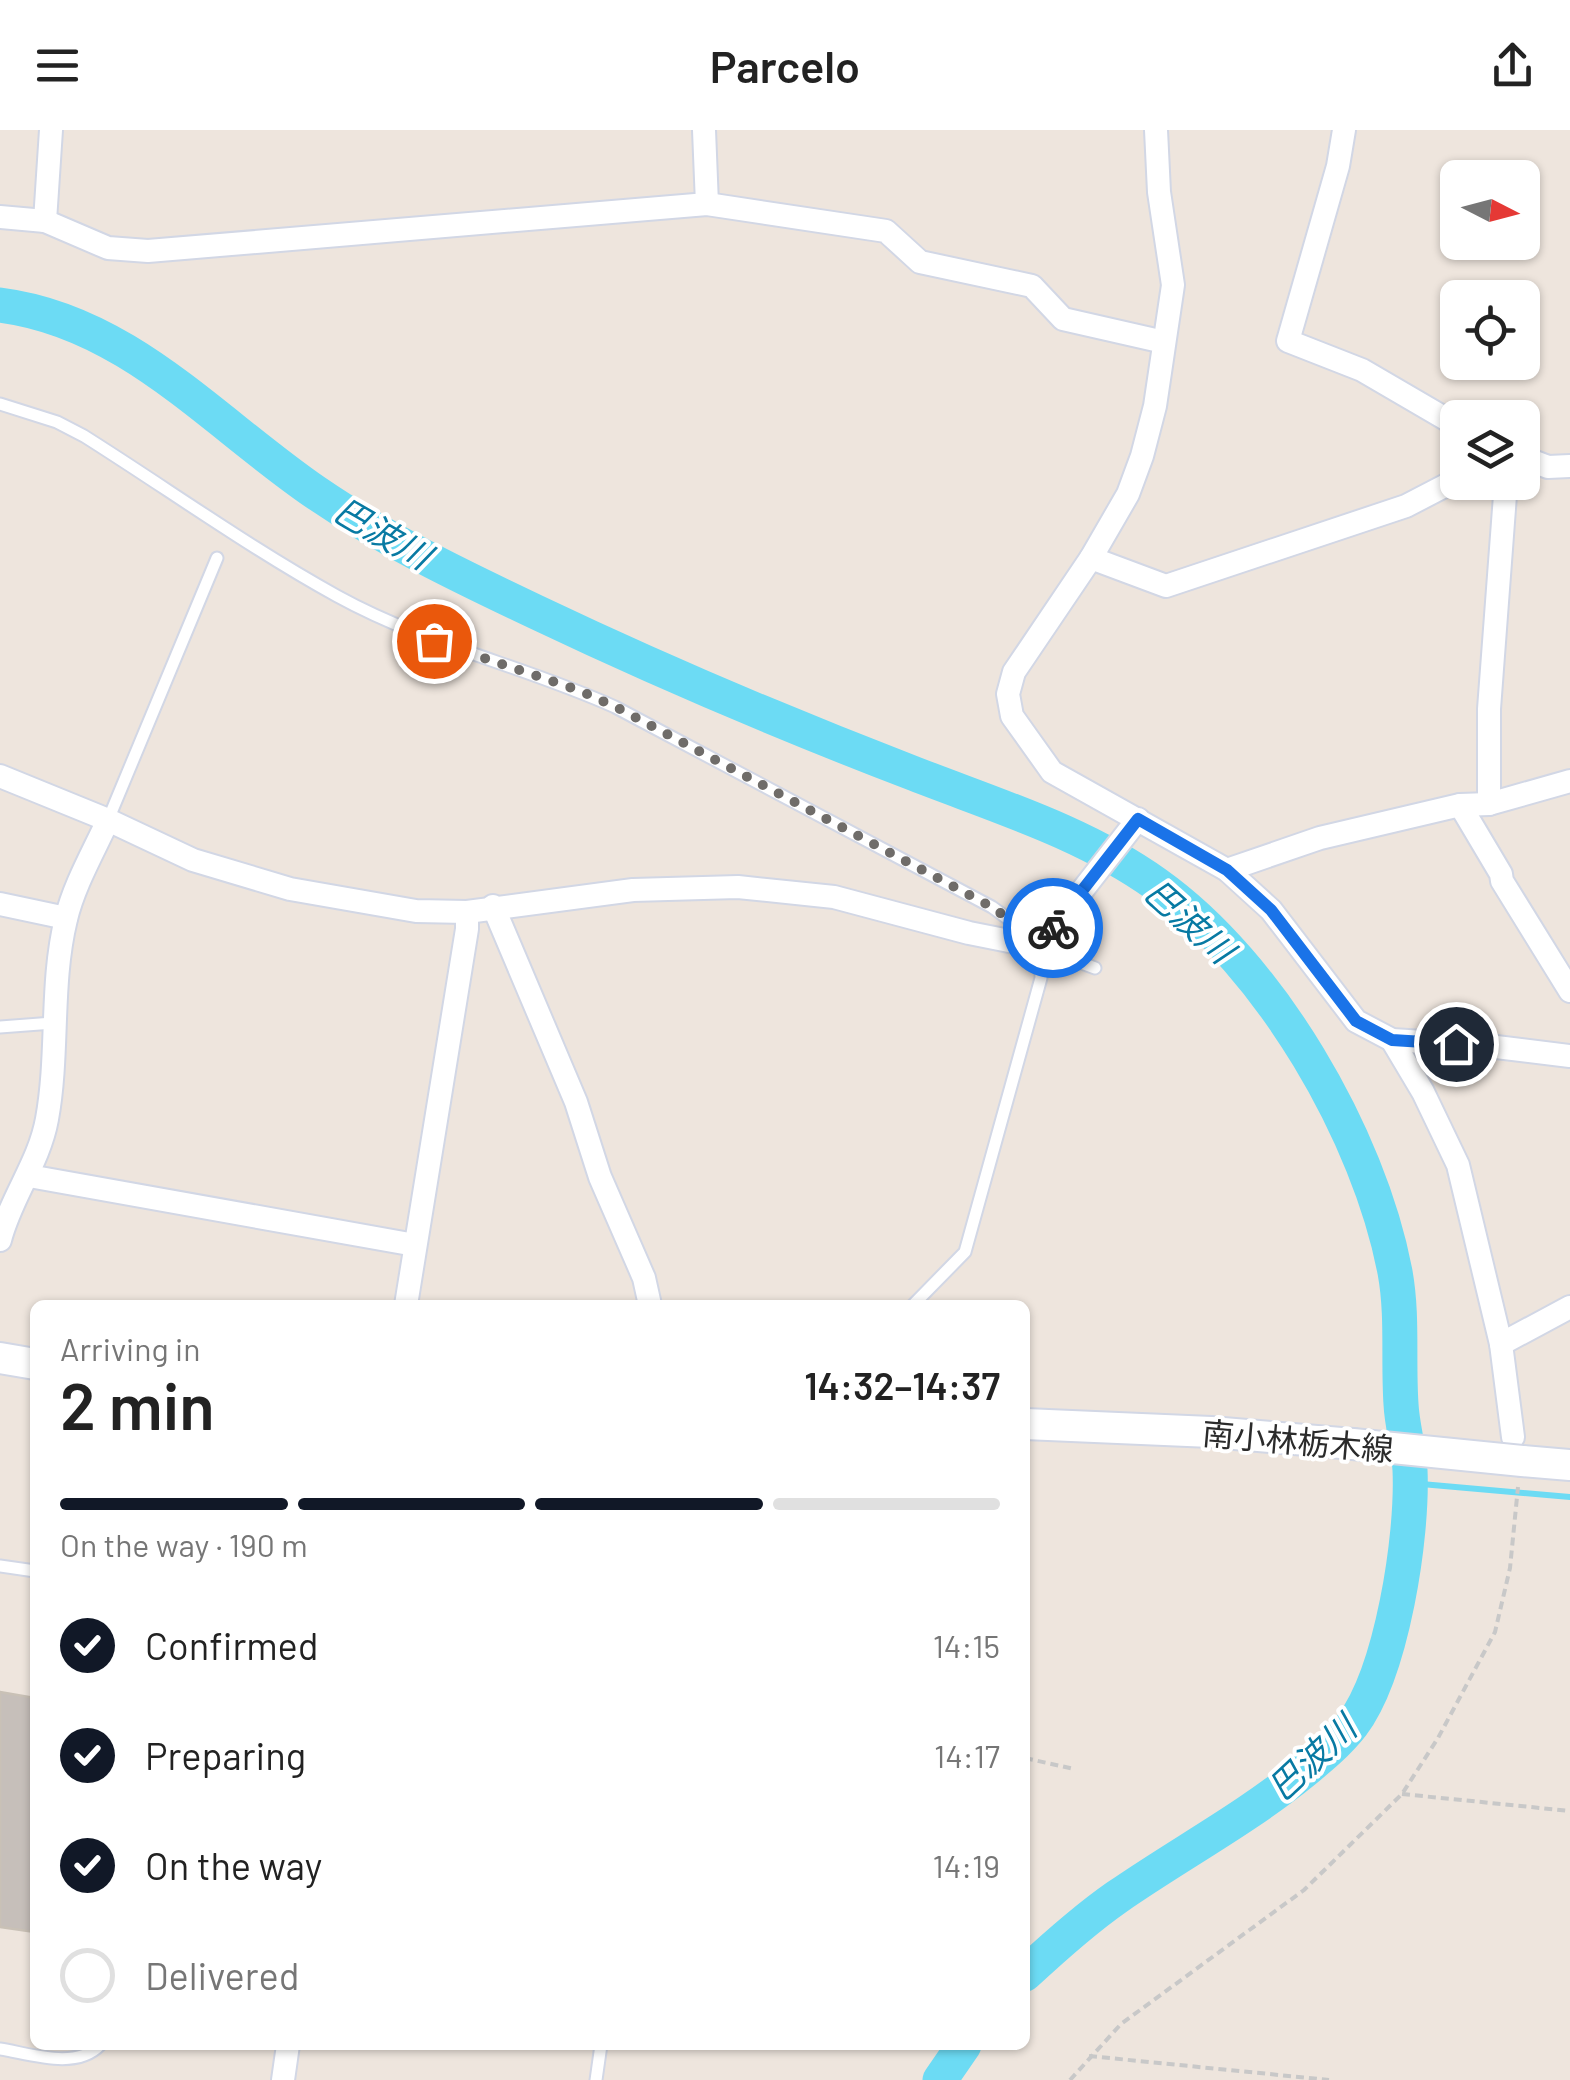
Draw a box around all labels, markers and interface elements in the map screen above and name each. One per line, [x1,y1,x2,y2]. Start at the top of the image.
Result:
icon: menu [30,38,85,93]
text: Parcelo [710,38,860,92]
icon: share [1485,38,1540,93]
north arrow [1440,160,1540,260]
map controls [1440,160,1540,500]
button: locate [1440,280,1540,380]
button: layers [1440,400,1540,500]
water label: 巴波川 [327,488,442,578]
pin [392,599,477,684]
icon: bag [407,614,462,669]
water label: 巴波川 [1137,869,1246,973]
courier [1003,878,1103,978]
icon: bike [1026,901,1081,956]
pin [1414,1002,1499,1087]
icon: home [1429,1017,1484,1072]
text: Arriving in [60,1329,200,1367]
text: 14:32–14:37 [804,1362,1000,1408]
text: 2 min [60,1365,215,1443]
street label: 南小林栃木線 [1201,1413,1395,1467]
text: On the way · 190 m [60,1525,308,1563]
icon: check [60,1618,115,1673]
text: Confirmed [145,1622,318,1668]
text: 14:15 [933,1626,1000,1664]
water label: 巴波川 [1258,1703,1367,1808]
icon: check [60,1728,115,1783]
text: Preparing [145,1732,306,1778]
text: 14:17 [934,1736,1000,1774]
icon: check [60,1838,115,1893]
text: On the way [145,1842,322,1888]
text: 14:19 [932,1846,1000,1884]
text: Delivered [145,1952,299,1998]

